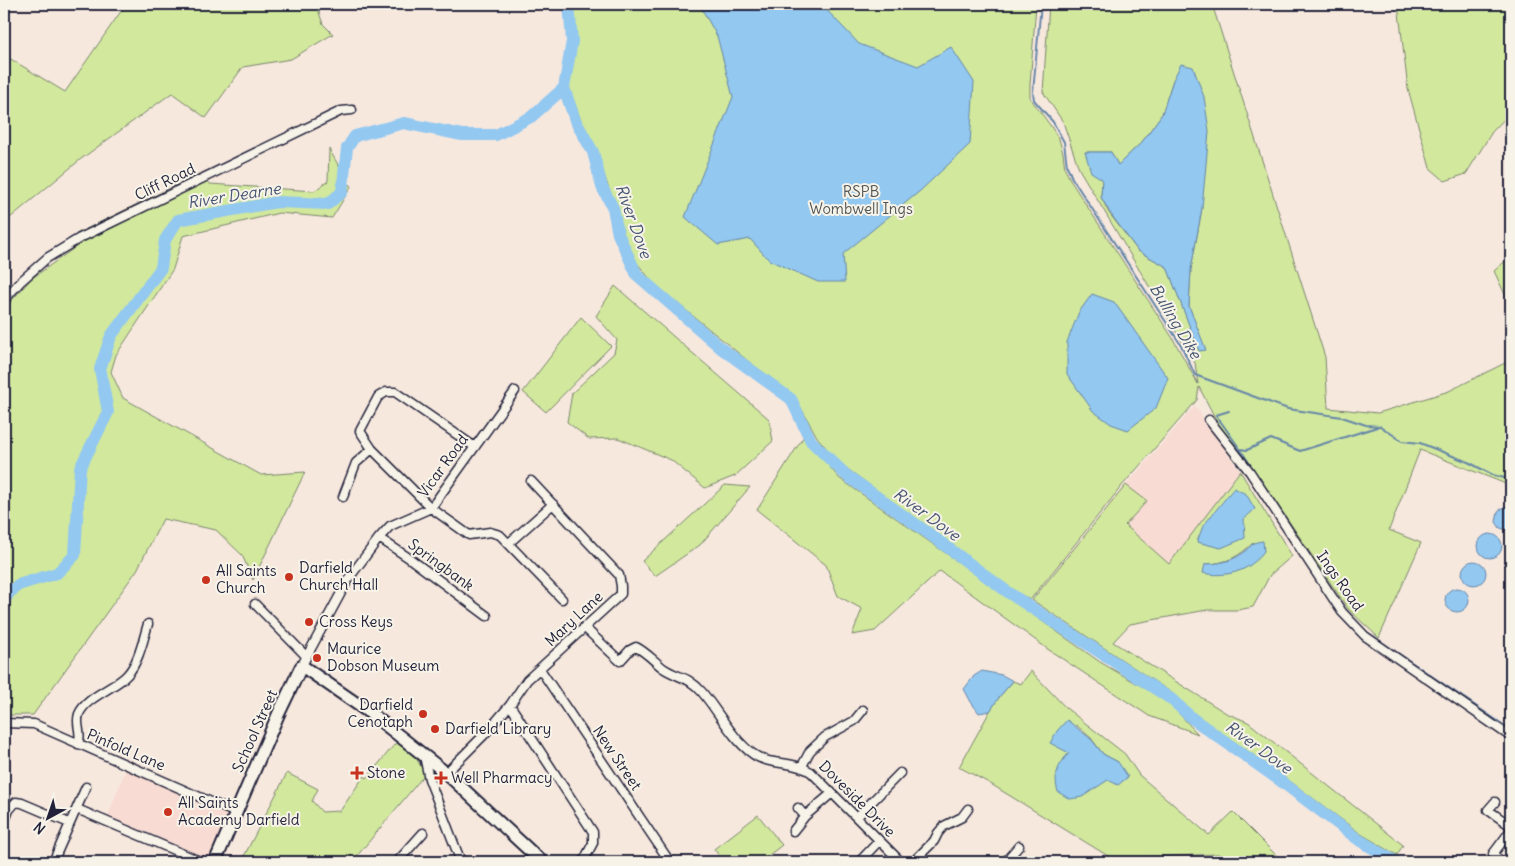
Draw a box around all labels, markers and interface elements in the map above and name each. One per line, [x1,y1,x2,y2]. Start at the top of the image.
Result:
street label: Cliff Road [131,159,198,204]
water label: River Dearne [186,178,283,212]
water label: River Dove [611,181,657,262]
park label: RSPB Wombwell Ings [809,182,913,218]
water label: Bulling Dike [1146,280,1207,363]
street label: Vicar Road [413,430,472,501]
water label: River Dove [890,483,965,546]
street label: Springbank [405,534,478,595]
street label: Ings Road [1313,547,1368,615]
place label: Darfield Church Hall [299,558,378,594]
place label: All Saints Church [216,561,277,597]
marker: Darfield Church Hall [283,571,295,583]
marker: All Saints Church [200,574,212,586]
street label: Mary Lane [541,587,607,650]
place label: Cross Keys [319,612,393,631]
marker: Cross Keys [303,616,315,628]
place label: Maurice Dobson Museum [327,639,440,675]
marker: Maurice Dobson Museum [311,652,323,664]
street label: School Street [228,687,281,775]
place label: Darfield Cenotaph [348,695,413,731]
marker: Darfield Cenotaph [417,708,429,720]
water label: River Dove [1222,716,1297,779]
place label: Darfield Library [445,719,551,738]
street label: New Street [589,722,646,794]
marker: Darfield Library [429,723,441,735]
street label: Pinfold Lane [84,725,168,775]
street label: Doveside Drive [815,756,900,841]
place label: Stone [367,763,405,782]
marker: Stone [351,767,363,779]
place label: Well Pharmacy [451,768,553,787]
marker: Well Pharmacy [435,772,447,784]
place label: All Saints Academy Darfield [178,793,300,829]
north arrow [22,794,72,844]
marker: All Saints Academy Darfield [162,806,174,818]
text: N [30,818,49,838]

